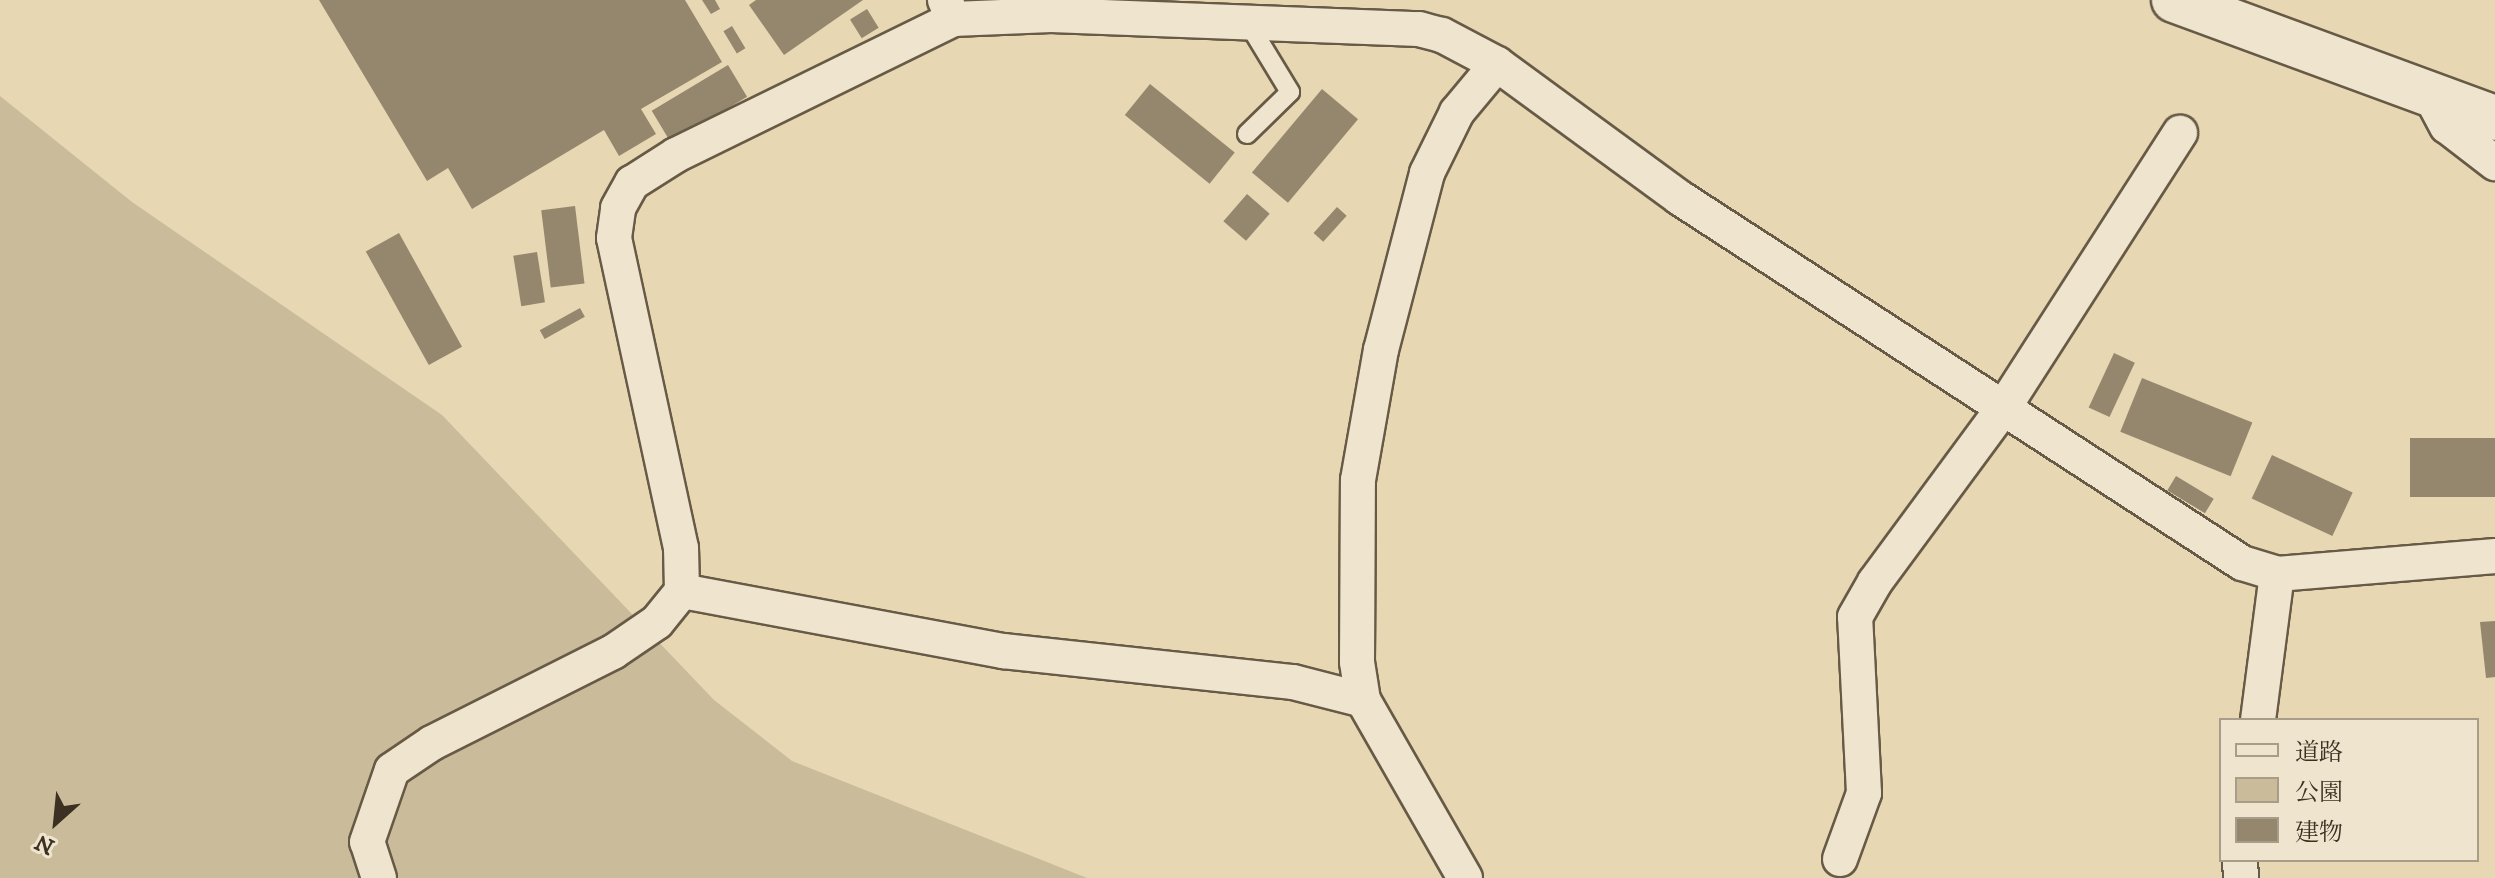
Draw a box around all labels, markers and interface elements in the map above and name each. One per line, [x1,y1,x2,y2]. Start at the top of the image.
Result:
legend [2219,718,2479,862]
text: 道路 [2295,738,2343,768]
text: 公園 [2295,778,2343,808]
north arrow [16,782,96,862]
text: 建物 [2295,818,2343,848]
text: N [31,828,59,860]

